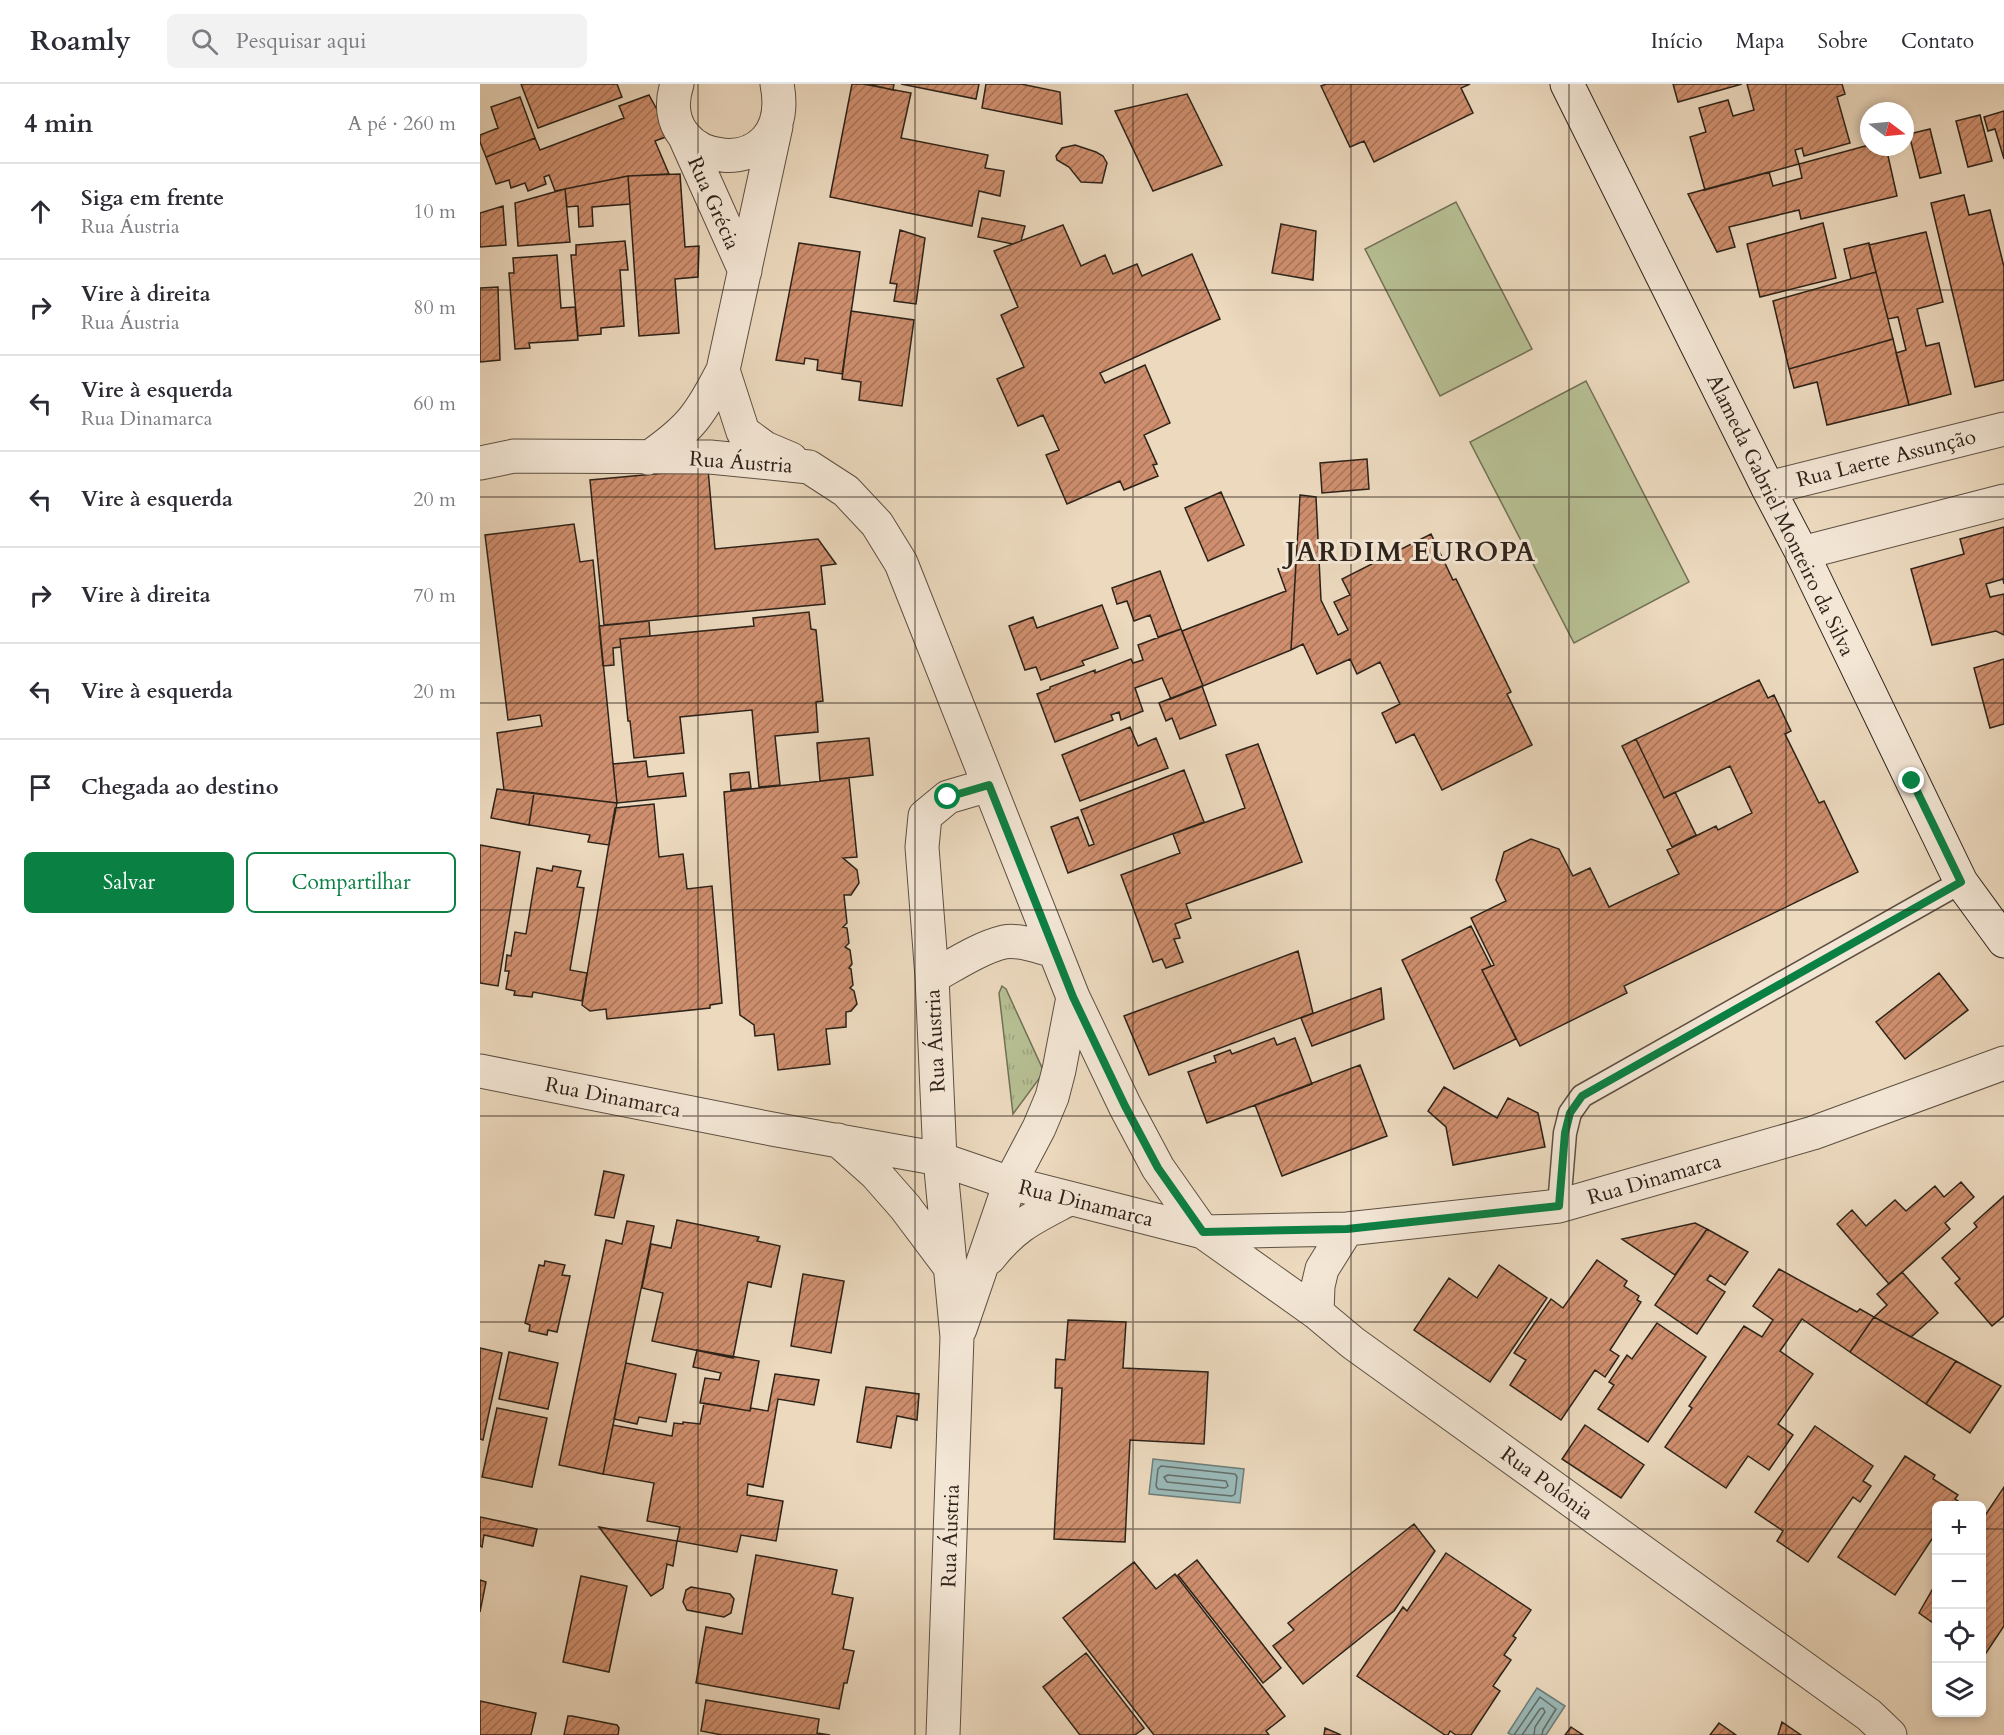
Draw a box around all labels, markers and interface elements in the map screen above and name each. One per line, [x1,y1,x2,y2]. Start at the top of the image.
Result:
search box [167,14,587,68]
text: Roamly [30,22,131,60]
icon: search [188,25,221,58]
text: Pesquisar aqui [236,26,366,56]
text: Início [1651,27,1703,56]
text: Mapa [1736,27,1785,56]
text: Sobre [1818,27,1868,56]
text: Contato [1901,27,1974,56]
north arrow [1860,102,1914,156]
text: 4 min [24,106,93,141]
text: A pé · 260 m [348,110,456,137]
street label: Rua Grécia [680,152,747,254]
text: Siga em frente [81,183,224,213]
icon: ahead [24,195,57,228]
text: 10 m [413,198,456,225]
text: Rua Áustria [81,213,180,240]
text: Vire à direita [81,279,211,309]
icon: right [24,291,57,324]
text: 80 m [413,294,456,321]
text: Rua Áustria [81,309,180,336]
street label: Alameda Gabriel Monteiro da Silva [1699,369,1862,661]
text: Vire à esquerda [81,375,233,405]
icon: left [24,387,57,420]
text: 60 m [413,390,456,417]
text: Rua Dinamarca [81,405,212,432]
street label: Rua Laerte Assunção [1793,422,1979,495]
street label: Rua Áustria [688,444,794,481]
icon: left [24,483,57,516]
text: Vire à esquerda [81,484,233,514]
text: 20 m [413,486,456,513]
district label: JARDIM EUROPA [1281,534,1537,571]
icon: right [24,579,57,612]
text: Vire à direita [81,580,211,610]
text: 70 m [413,582,456,609]
icon: left [24,675,57,708]
text: Vire à esquerda [81,676,233,706]
text: 20 m [413,678,456,705]
route end [1898,767,1924,793]
icon: arrive [24,771,57,804]
text: Chegada ao destino [81,772,279,802]
route start [934,783,960,809]
button: Salvar [24,852,234,913]
button: Compartilhar [246,852,456,913]
street label: Rua Áustria [918,989,953,1093]
street label: Rua Dinamarca [542,1070,683,1125]
street label: Rua Dinamarca [1584,1147,1724,1212]
street label: Rua Dinamarca [1015,1173,1156,1234]
street label: Rua Polônia [1494,1440,1599,1527]
street label: Rua Áustria [934,1484,967,1588]
map controls [1932,1501,1986,1717]
button: + [1932,1501,1986,1555]
button: − [1932,1555,1986,1609]
button: locate [1932,1609,1986,1663]
button: layers [1932,1663,1986,1717]

